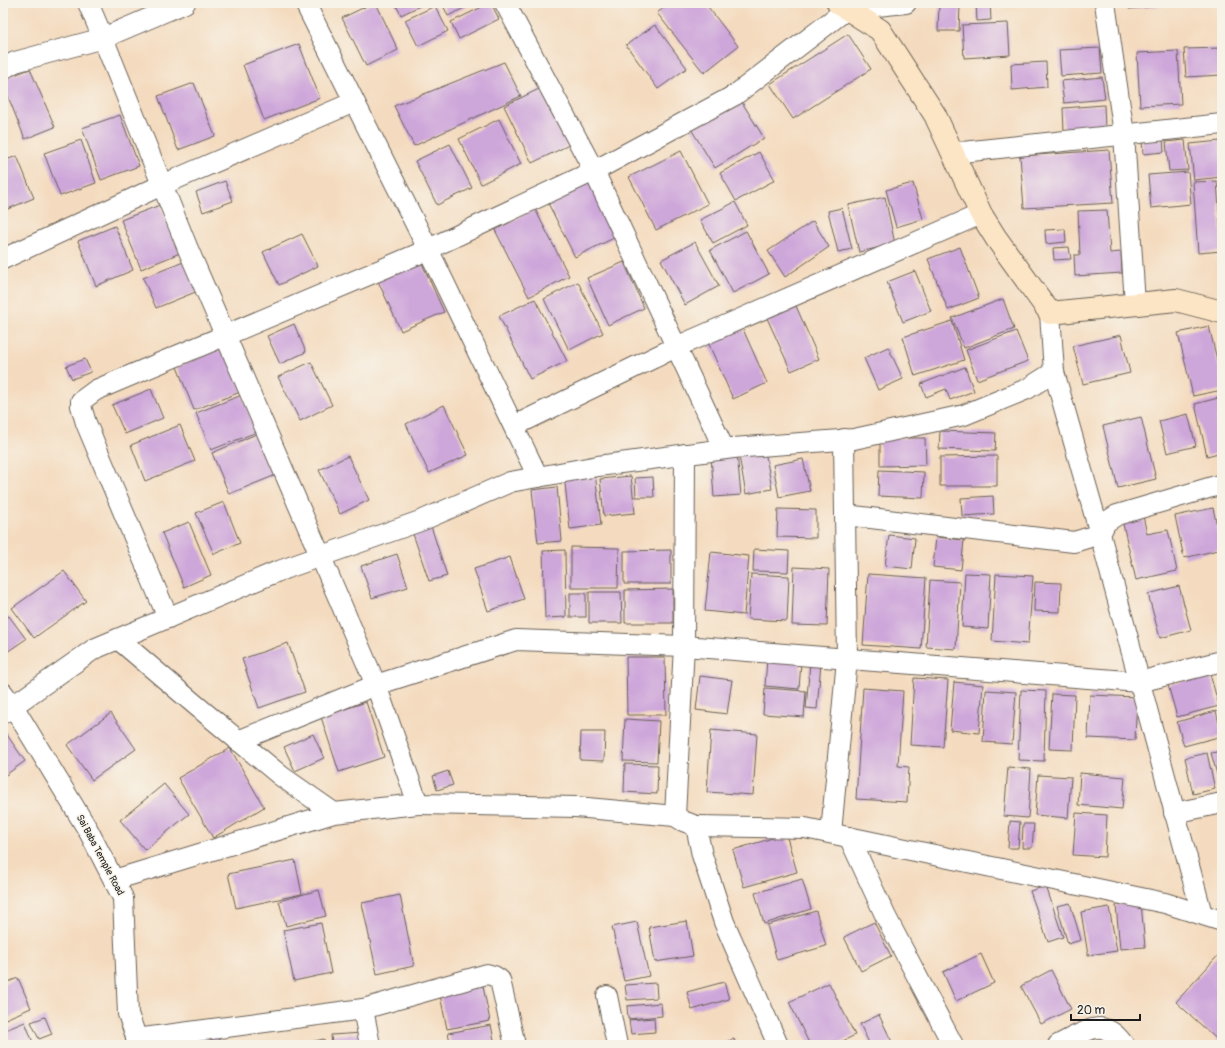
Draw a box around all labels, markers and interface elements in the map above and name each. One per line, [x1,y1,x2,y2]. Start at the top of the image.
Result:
street label: Sai Baba Temple Road [74,812,126,898]
scale bar [1071,996,1140,1022]
text: 20 m [1077,1003,1106,1018]

